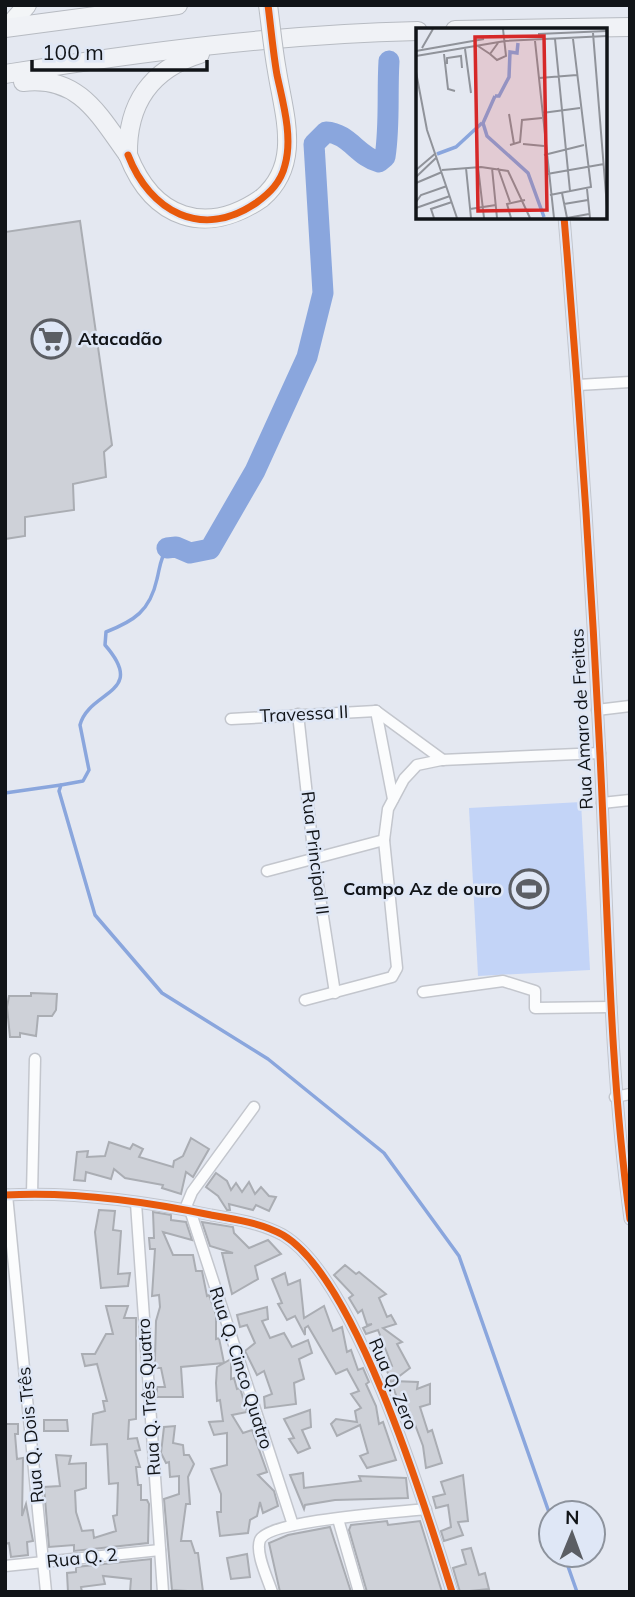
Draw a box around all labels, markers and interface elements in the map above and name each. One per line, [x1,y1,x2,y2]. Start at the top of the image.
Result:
scale bar [32,28,206,72]
inset map [416,28,607,219]
text: 100 m [42,39,104,65]
supermarket icon: Atacadão [30,318,72,360]
place label: Atacadão [78,327,162,350]
street label: Rua Amaro de Freitas [565,628,598,810]
street label: Travessa II [259,700,349,727]
street label: Rua Principal II [297,790,334,916]
sports icon: Campo Az de ouro [508,868,550,910]
place label: Campo Az de ouro [343,877,502,900]
street label: Rua Q. Cinco Quatro [204,1284,279,1452]
street label: Rua Q. Três Quatro [132,1318,165,1477]
street label: Rua Q. Zero [364,1335,423,1433]
street label: Rua Q. Dois Três [12,1366,49,1504]
north arrow [537,1499,607,1569]
text: N [565,1505,580,1529]
street label: Rua Q. 2 [45,1542,119,1573]

